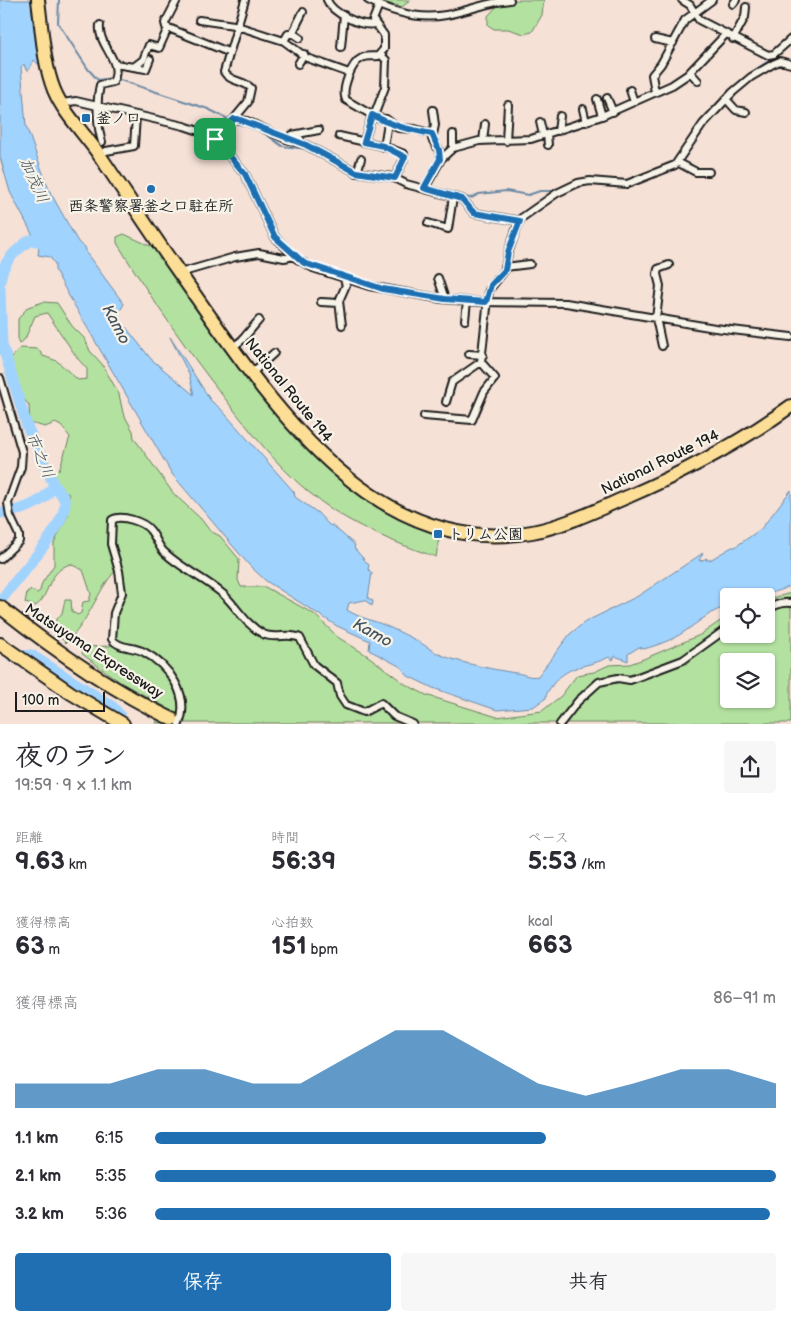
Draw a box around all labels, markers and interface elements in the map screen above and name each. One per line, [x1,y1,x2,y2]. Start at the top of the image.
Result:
place label: 釜ノ口 [96,109,141,128]
marker: 釜ノ口 [80,112,92,124]
pin [194,118,236,160]
icon: arrive [201,125,229,153]
water label: 加茂川 [15,155,52,206]
marker: 西条警察署釜之口駐在所 [145,183,157,195]
place label: 西条警察署釜之口駐在所 [68,197,234,216]
water label: Kamo [97,302,134,348]
street label: National Route 194 [241,334,337,446]
street label: National Route 194 [598,426,722,499]
water label: 市之川 [21,430,58,481]
place label: トリム公園 [448,525,523,544]
marker: トリム公園 [432,528,444,540]
map controls [720,588,775,708]
button: locate [720,588,775,643]
street label: Matsuyama Expressway [21,600,167,703]
water label: Kamo [349,615,395,652]
button: layers [720,653,775,708]
scale bar [15,688,105,712]
text: 100 m [22,692,59,709]
text: 夜のラン [15,740,127,773]
button: share [724,741,776,793]
text: 19:59 · 9 × 1.1 km [15,776,132,795]
text: 距離 [15,829,43,846]
text: 時間 [271,829,299,846]
text: ペース [528,829,569,846]
text: 9.63 [15,846,65,877]
text: 56:39 [271,846,336,877]
text: 5:53 [528,846,577,877]
text: km [65,856,87,873]
text: /km [577,856,606,873]
text: kcal [528,913,553,930]
text: 獲得標高 [15,914,71,931]
text: 心拍数 [271,914,313,931]
text: 663 [528,930,573,961]
text: 63 [15,931,45,962]
text: 151 [271,931,307,962]
text: m [45,941,60,958]
text: bpm [307,941,338,958]
text: 86–91 m [713,989,776,1008]
text: 獲得標高 [15,994,79,1013]
text: 1.1 km [15,1129,58,1148]
text: 6:15 [95,1129,123,1148]
text: 2.1 km [15,1167,61,1186]
text: 5:35 [95,1167,126,1186]
text: 3.2 km [15,1205,64,1224]
text: 5:36 [95,1205,127,1224]
button: 保存 [15,1253,391,1311]
button: 共有 [401,1253,776,1311]

